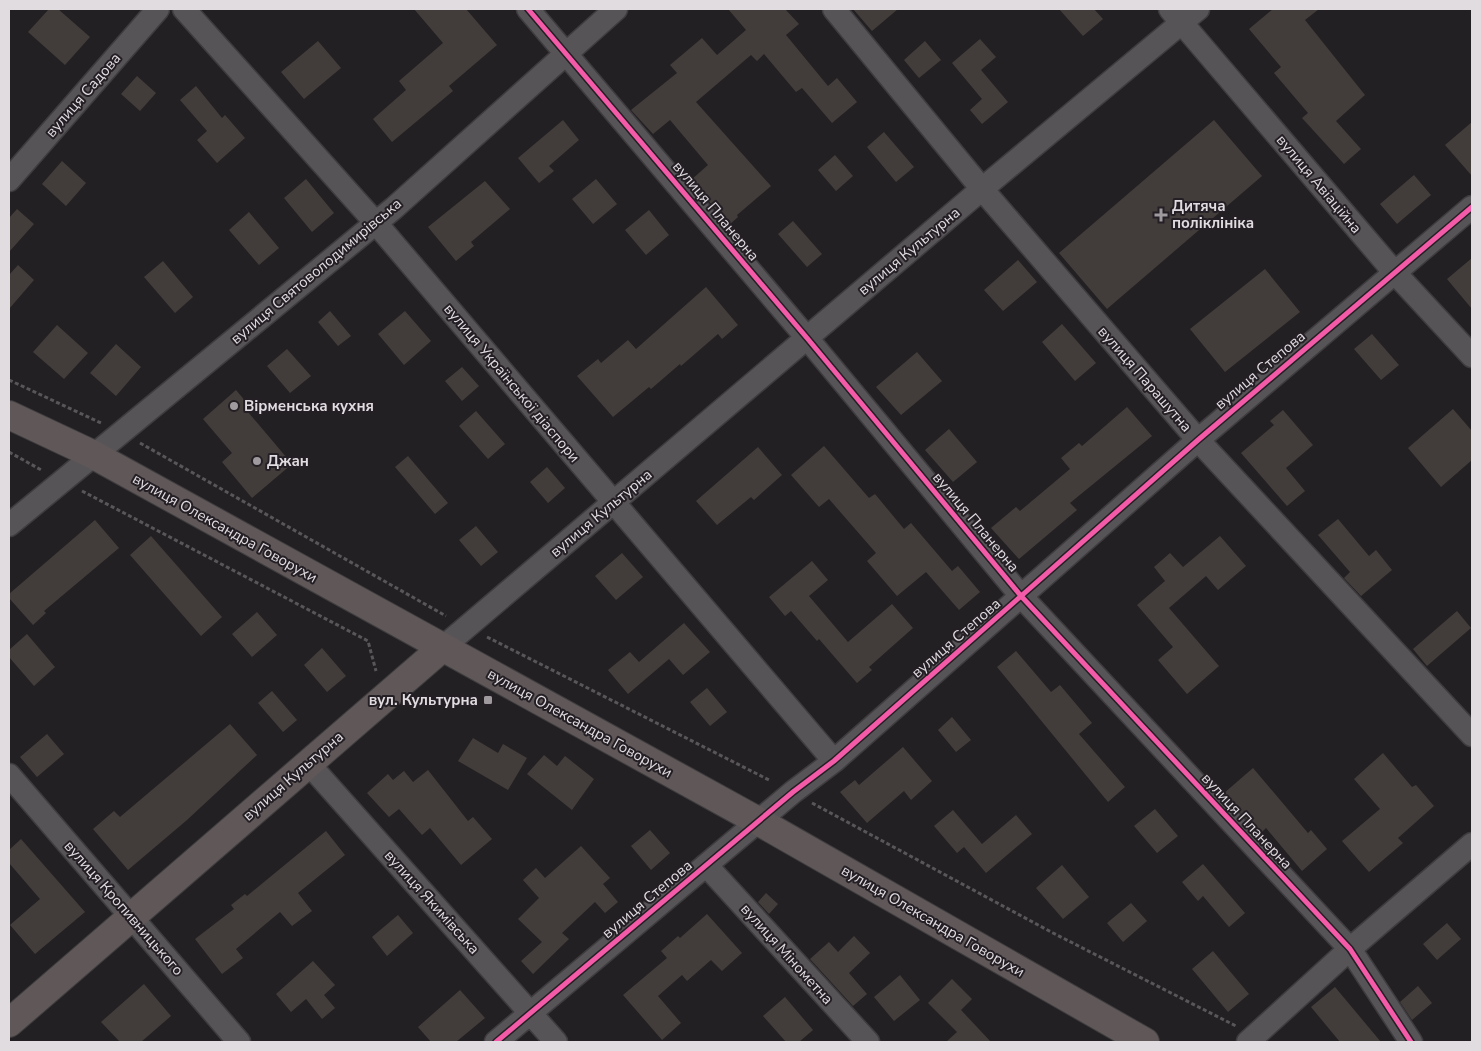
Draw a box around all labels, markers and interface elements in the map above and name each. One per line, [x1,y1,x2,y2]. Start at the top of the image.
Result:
street label: вулиця Садова [41,49,125,141]
street label: вулиця Авіаційна [1272,130,1366,238]
street label: вулиця Планерна [668,157,764,265]
street label: вулиця Святоволодимирівська [226,194,406,348]
place label: Дитяча поліклініка [1172,196,1254,233]
street label: вулиця Культурна [854,202,964,300]
marker: Дитяча поліклініка [1154,208,1168,222]
street label: вулиця Української діаспори [440,299,584,467]
street label: вулиця Парашутна [1094,322,1196,436]
street label: вулиця Степова [1211,326,1309,414]
place label: Вірменська кухня [244,396,374,416]
marker: Вірменська кухня [228,400,240,412]
place label: Джан [267,451,309,471]
marker: Джан [251,455,263,467]
street label: вулиця Культурна [546,464,656,562]
street label: вулиця Планерна [928,468,1024,576]
street label: вулиця Олександра Говорухи [129,469,321,587]
street label: вулиця Степова [907,594,1005,682]
street label: вулиця Олександра Говорухи [484,664,676,782]
place label: вул. Культурна [369,690,478,710]
marker: вул. Культурна [482,694,494,706]
street label: вулиця Культурна [238,727,348,825]
street label: вулиця Планерна [1197,769,1297,873]
street label: вулиця Кропивницького [60,836,188,980]
street label: вулиця Якимівська [380,846,484,958]
street label: вулиця Степова [598,855,696,943]
street label: вулиця Олександра Говорухи [838,860,1028,982]
street label: вулиця Мінометна [736,899,838,1009]

